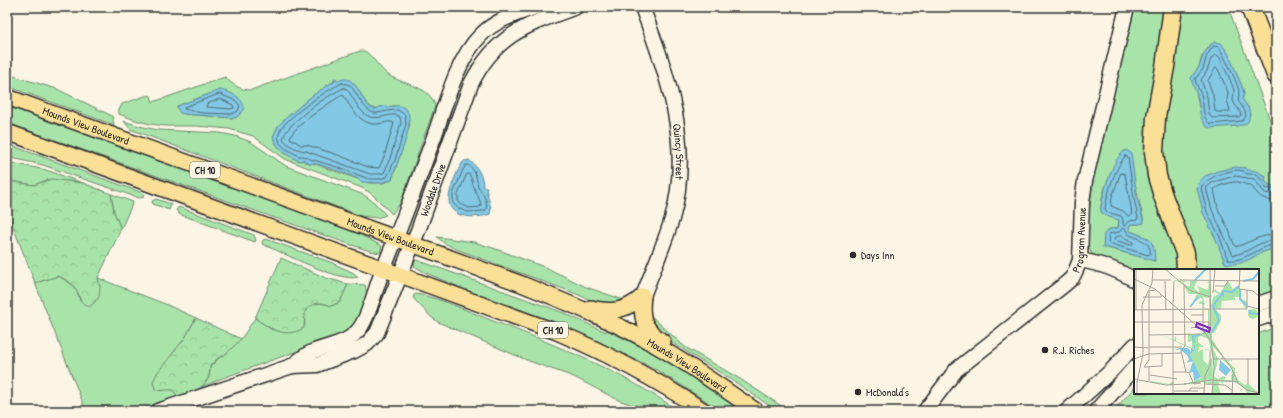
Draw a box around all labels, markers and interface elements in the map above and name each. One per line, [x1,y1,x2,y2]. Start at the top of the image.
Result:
street label: Mounds View Boulevard [41,104,132,148]
street label: Quincy Street [670,123,687,180]
street label: Woodale Drive [417,161,449,218]
road number: CH 10 [190,162,220,178]
street label: Program Avenue [1069,207,1089,275]
street label: Mounds View Boulevard [345,214,436,259]
place label: Days Inn [861,248,895,262]
marker: Days Inn [848,250,858,260]
inset map [1134,269,1259,394]
road number: CH 10 [538,322,568,338]
street label: Mounds View Boulevard [645,335,730,396]
place label: R.J. Riches [1053,343,1094,357]
marker: R.J. Riches [1040,345,1050,355]
place label: McDonald's [866,385,909,399]
marker: McDonald's [853,387,863,397]

